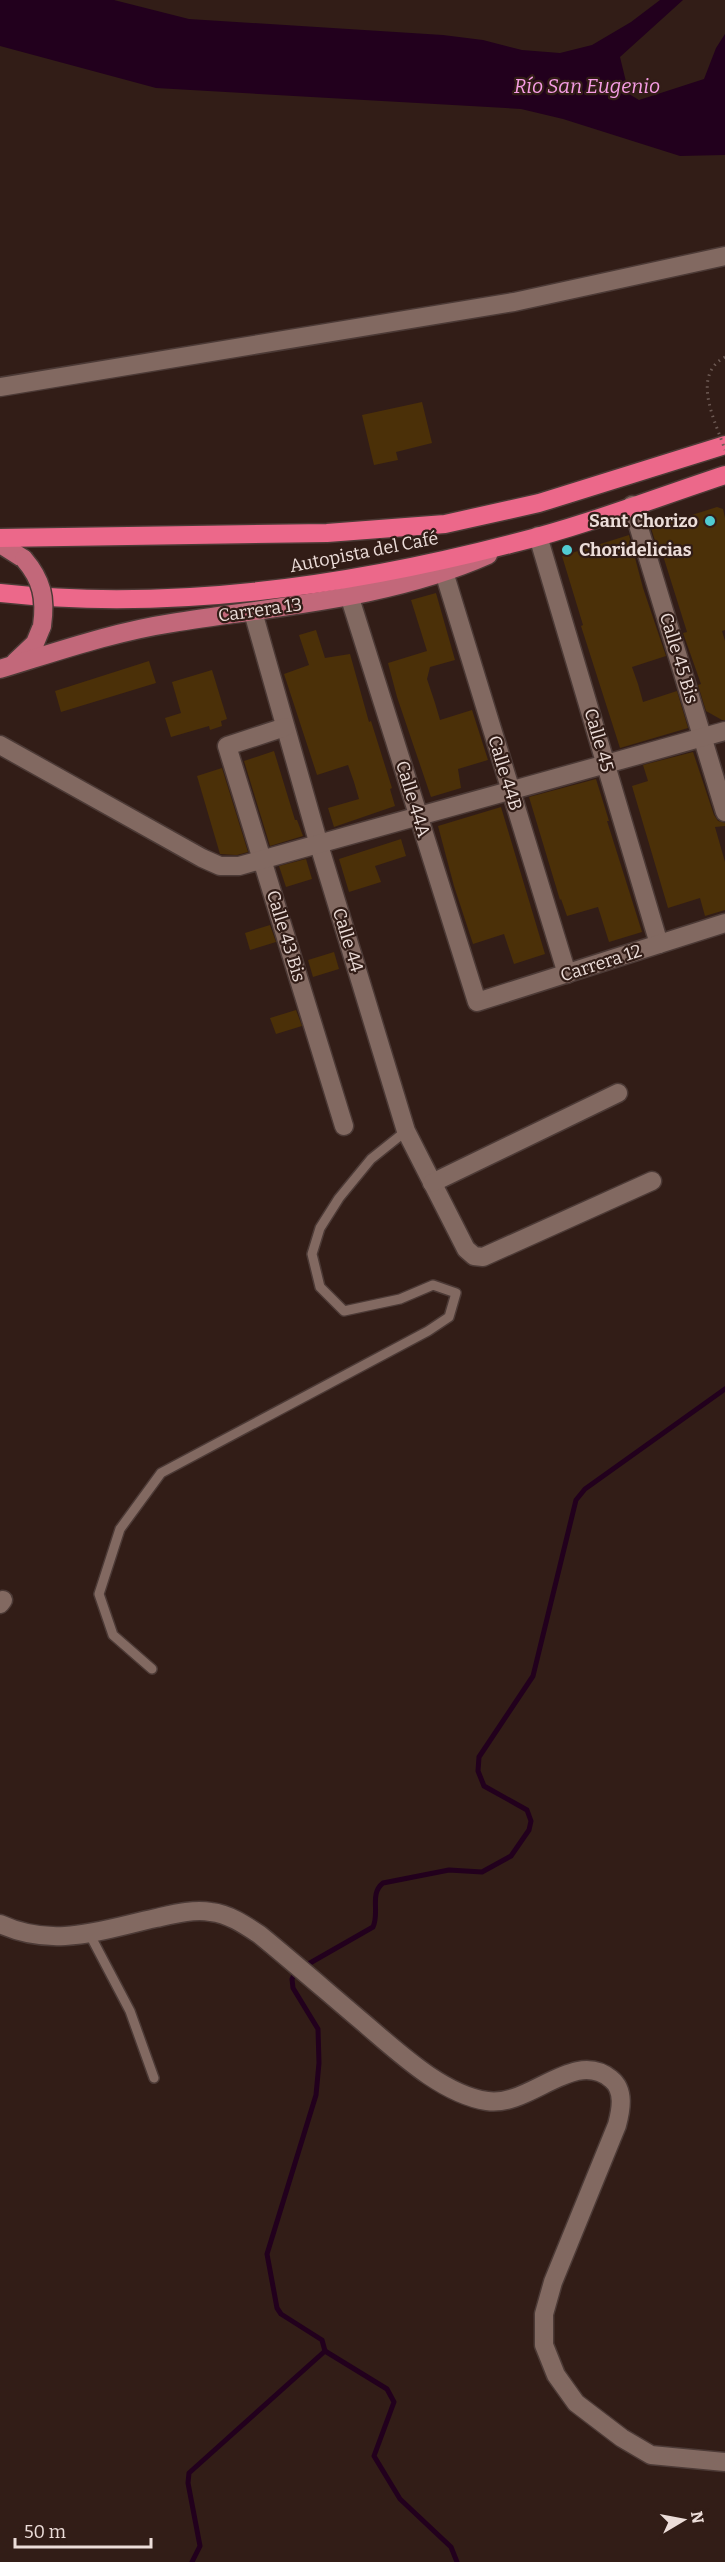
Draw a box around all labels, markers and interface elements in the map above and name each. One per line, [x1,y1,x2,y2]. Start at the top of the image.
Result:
water label: Río San Eugenio [514,74,660,98]
place label: Sant Chorizo [589,510,698,532]
marker: Sant Chorizo [703,514,717,528]
street label: Autopista del Café [288,527,440,577]
place label: Choridelicias [579,539,692,561]
marker: Choridelicias [560,543,574,557]
street label: Carrera 13 [217,593,303,627]
street label: Calle 45 Bis [655,610,703,706]
street label: Calle 45 [579,706,619,774]
street label: Calle 44B [483,733,527,813]
street label: Calle 44A [391,758,435,840]
street label: Calle 43 Bis [262,888,310,984]
street label: Calle 44 [328,905,368,975]
street label: Carrera 12 [558,940,644,986]
north arrow [653,2490,713,2550]
text: N [687,2510,708,2525]
scale bar [15,2511,152,2549]
text: 50 m [24,2521,66,2543]

